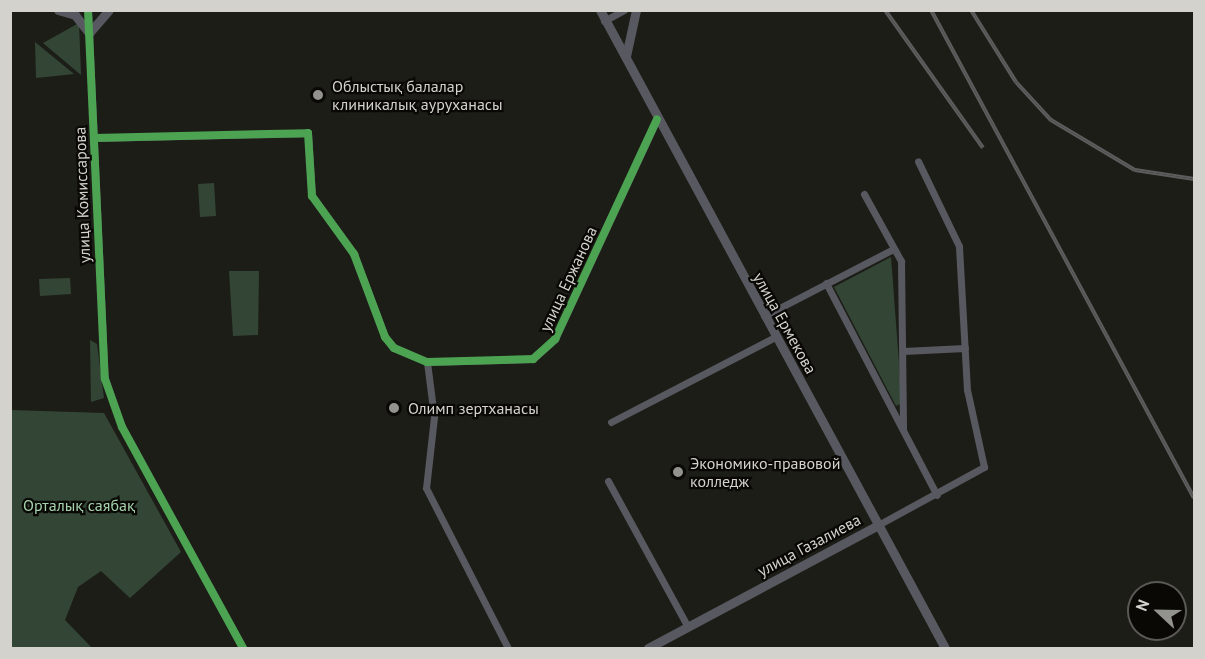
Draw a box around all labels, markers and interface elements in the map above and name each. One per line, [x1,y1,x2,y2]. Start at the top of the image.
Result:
place label: Облыстық балалар клиникалық ауруханасы [332,76,503,114]
marker: Облыстық балалар клиникалық ауруханасы [309,86,327,104]
street label: улица Комиссарова [70,126,94,264]
street label: улица Ержанова [535,223,601,335]
street label: улица Ермекова [749,269,821,377]
place label: Олимп зертханасы [408,398,539,418]
marker: Олимп зертханасы [385,399,403,417]
place label: Экономико-правовой колледж [690,453,840,491]
marker: Экономико-правовой колледж [671,465,685,479]
park label: Орталық саябақ [23,495,135,515]
street label: улица Газалиева [754,510,864,580]
north arrow [1127,581,1187,641]
text: N [1131,596,1153,614]

